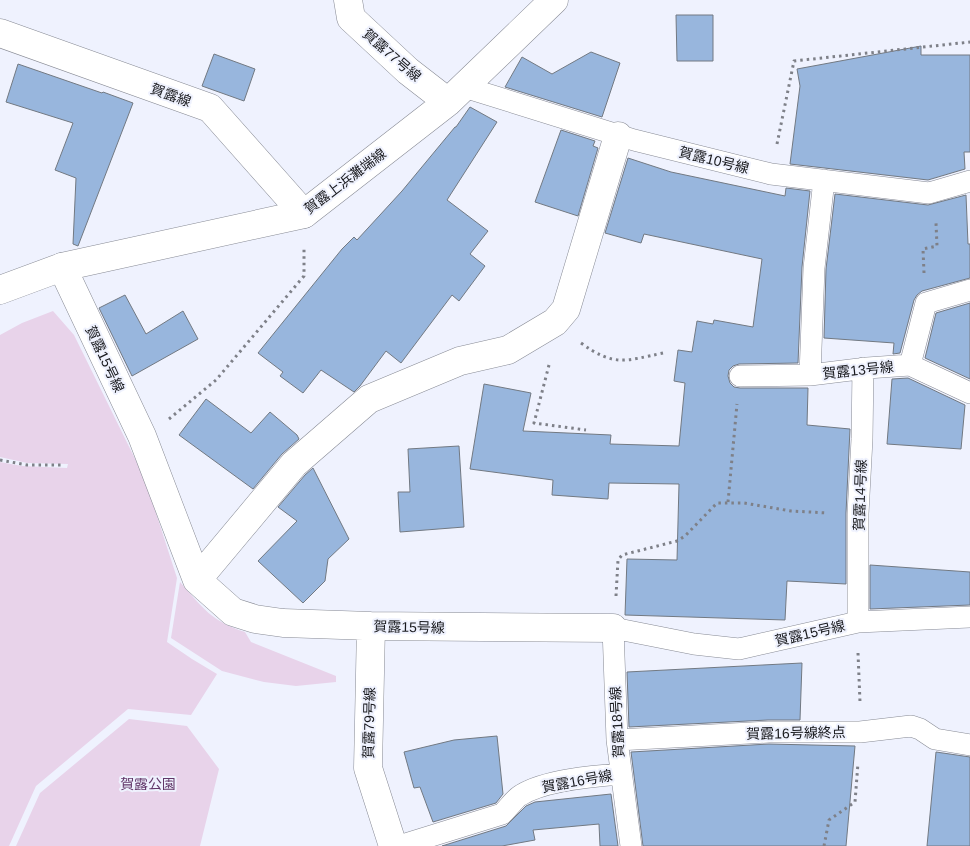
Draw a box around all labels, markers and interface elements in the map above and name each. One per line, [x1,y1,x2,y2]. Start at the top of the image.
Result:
street label: 賀露77号線 [360,25,424,85]
street label: 賀露線 [149,80,193,110]
street label: 賀露10号線 [677,144,751,176]
street label: 賀露上浜灘端線 [301,145,389,217]
street label: 賀露15号線 [83,323,127,395]
street label: 賀露13号線 [822,358,894,382]
street label: 賀露14号線 [851,459,869,531]
street label: 賀露15号線 [773,617,847,649]
street label: 賀露15号線 [373,618,445,636]
street label: 賀露18号線 [607,686,627,758]
street label: 賀露79号線 [360,687,378,759]
street label: 賀露16号線終点 [746,724,846,742]
street label: 賀露16号線 [540,767,614,795]
park label: 賀露公園 [120,776,176,792]

